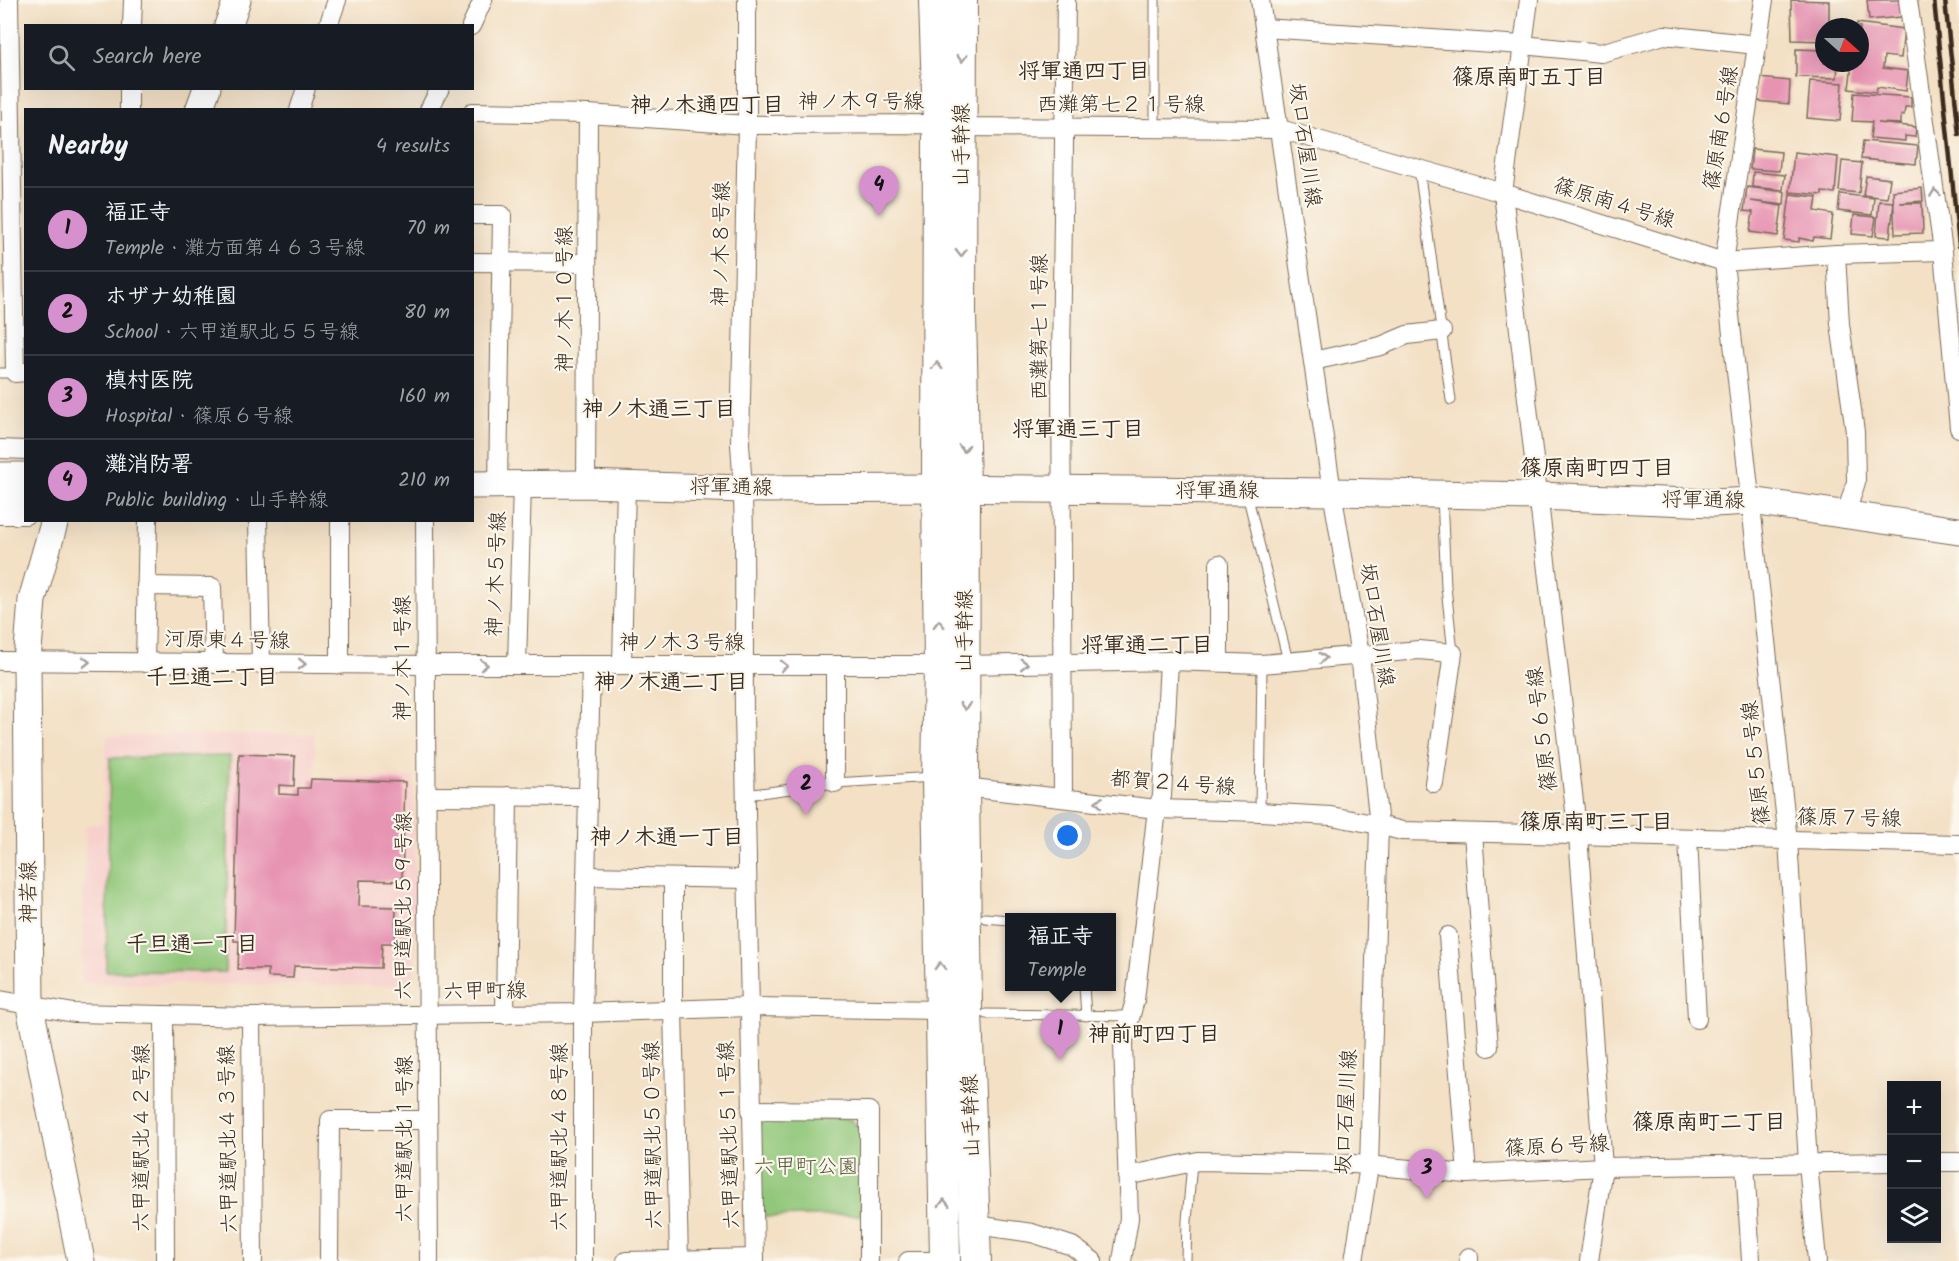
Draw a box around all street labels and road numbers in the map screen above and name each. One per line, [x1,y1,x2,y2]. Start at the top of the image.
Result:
street label: 篠原南６号線 [1696,63,1748,193]
street label: 坂口石屋川線 [1279,80,1329,210]
street label: 神ノ木９号線 [798,86,924,119]
street label: 西灘第七２１号線 [1037,89,1205,122]
street label: 山手幹線 [946,103,979,187]
street label: 篠原南４号線 [1549,170,1679,238]
street label: 神ノ木８号線 [704,181,740,307]
street label: 神ノ木１０号線 [549,226,582,373]
street label: 西灘第七１号線 [1024,254,1057,401]
street label: 将軍通線 [689,471,773,505]
street label: 将軍通線 [1175,475,1259,508]
street label: 将軍通線 [1661,484,1745,518]
street label: 神ノ木５号線 [478,510,516,638]
street label: 坂口石屋川線 [1350,560,1402,690]
street label: 山手幹線 [949,589,982,673]
street label: 神ノ木１号線 [387,595,420,721]
street label: 河原東４号線 [164,623,290,659]
street label: 神ノ木３号線 [619,627,745,660]
street label: 篠原５６号線 [1519,664,1567,794]
street label: 篠原５５号線 [1734,699,1780,827]
street label: 都賀２４号線 [1109,763,1237,805]
street label: 篠原７号線 [1796,802,1902,836]
street label: 六甲道駅北５９号線 [388,812,421,1001]
street label: 神若線 [13,861,46,924]
street label: 六甲町線 [443,975,527,1009]
street label: 六甲道駅北５０号線 [636,1040,672,1230]
street label: 六甲道駅北５１号線 [710,1040,750,1230]
street label: 六甲道駅北４８号線 [544,1043,577,1232]
street label: 六甲道駅北４２号線 [126,1044,159,1233]
street label: 六甲道駅北４３号線 [211,1044,247,1234]
street label: 坂口石屋川線 [1327,1048,1367,1176]
street label: 六甲道駅北１号線 [389,1055,422,1223]
street label: 山手幹線 [954,1073,990,1159]
street label: 篠原６号線 [1504,1128,1610,1166]

